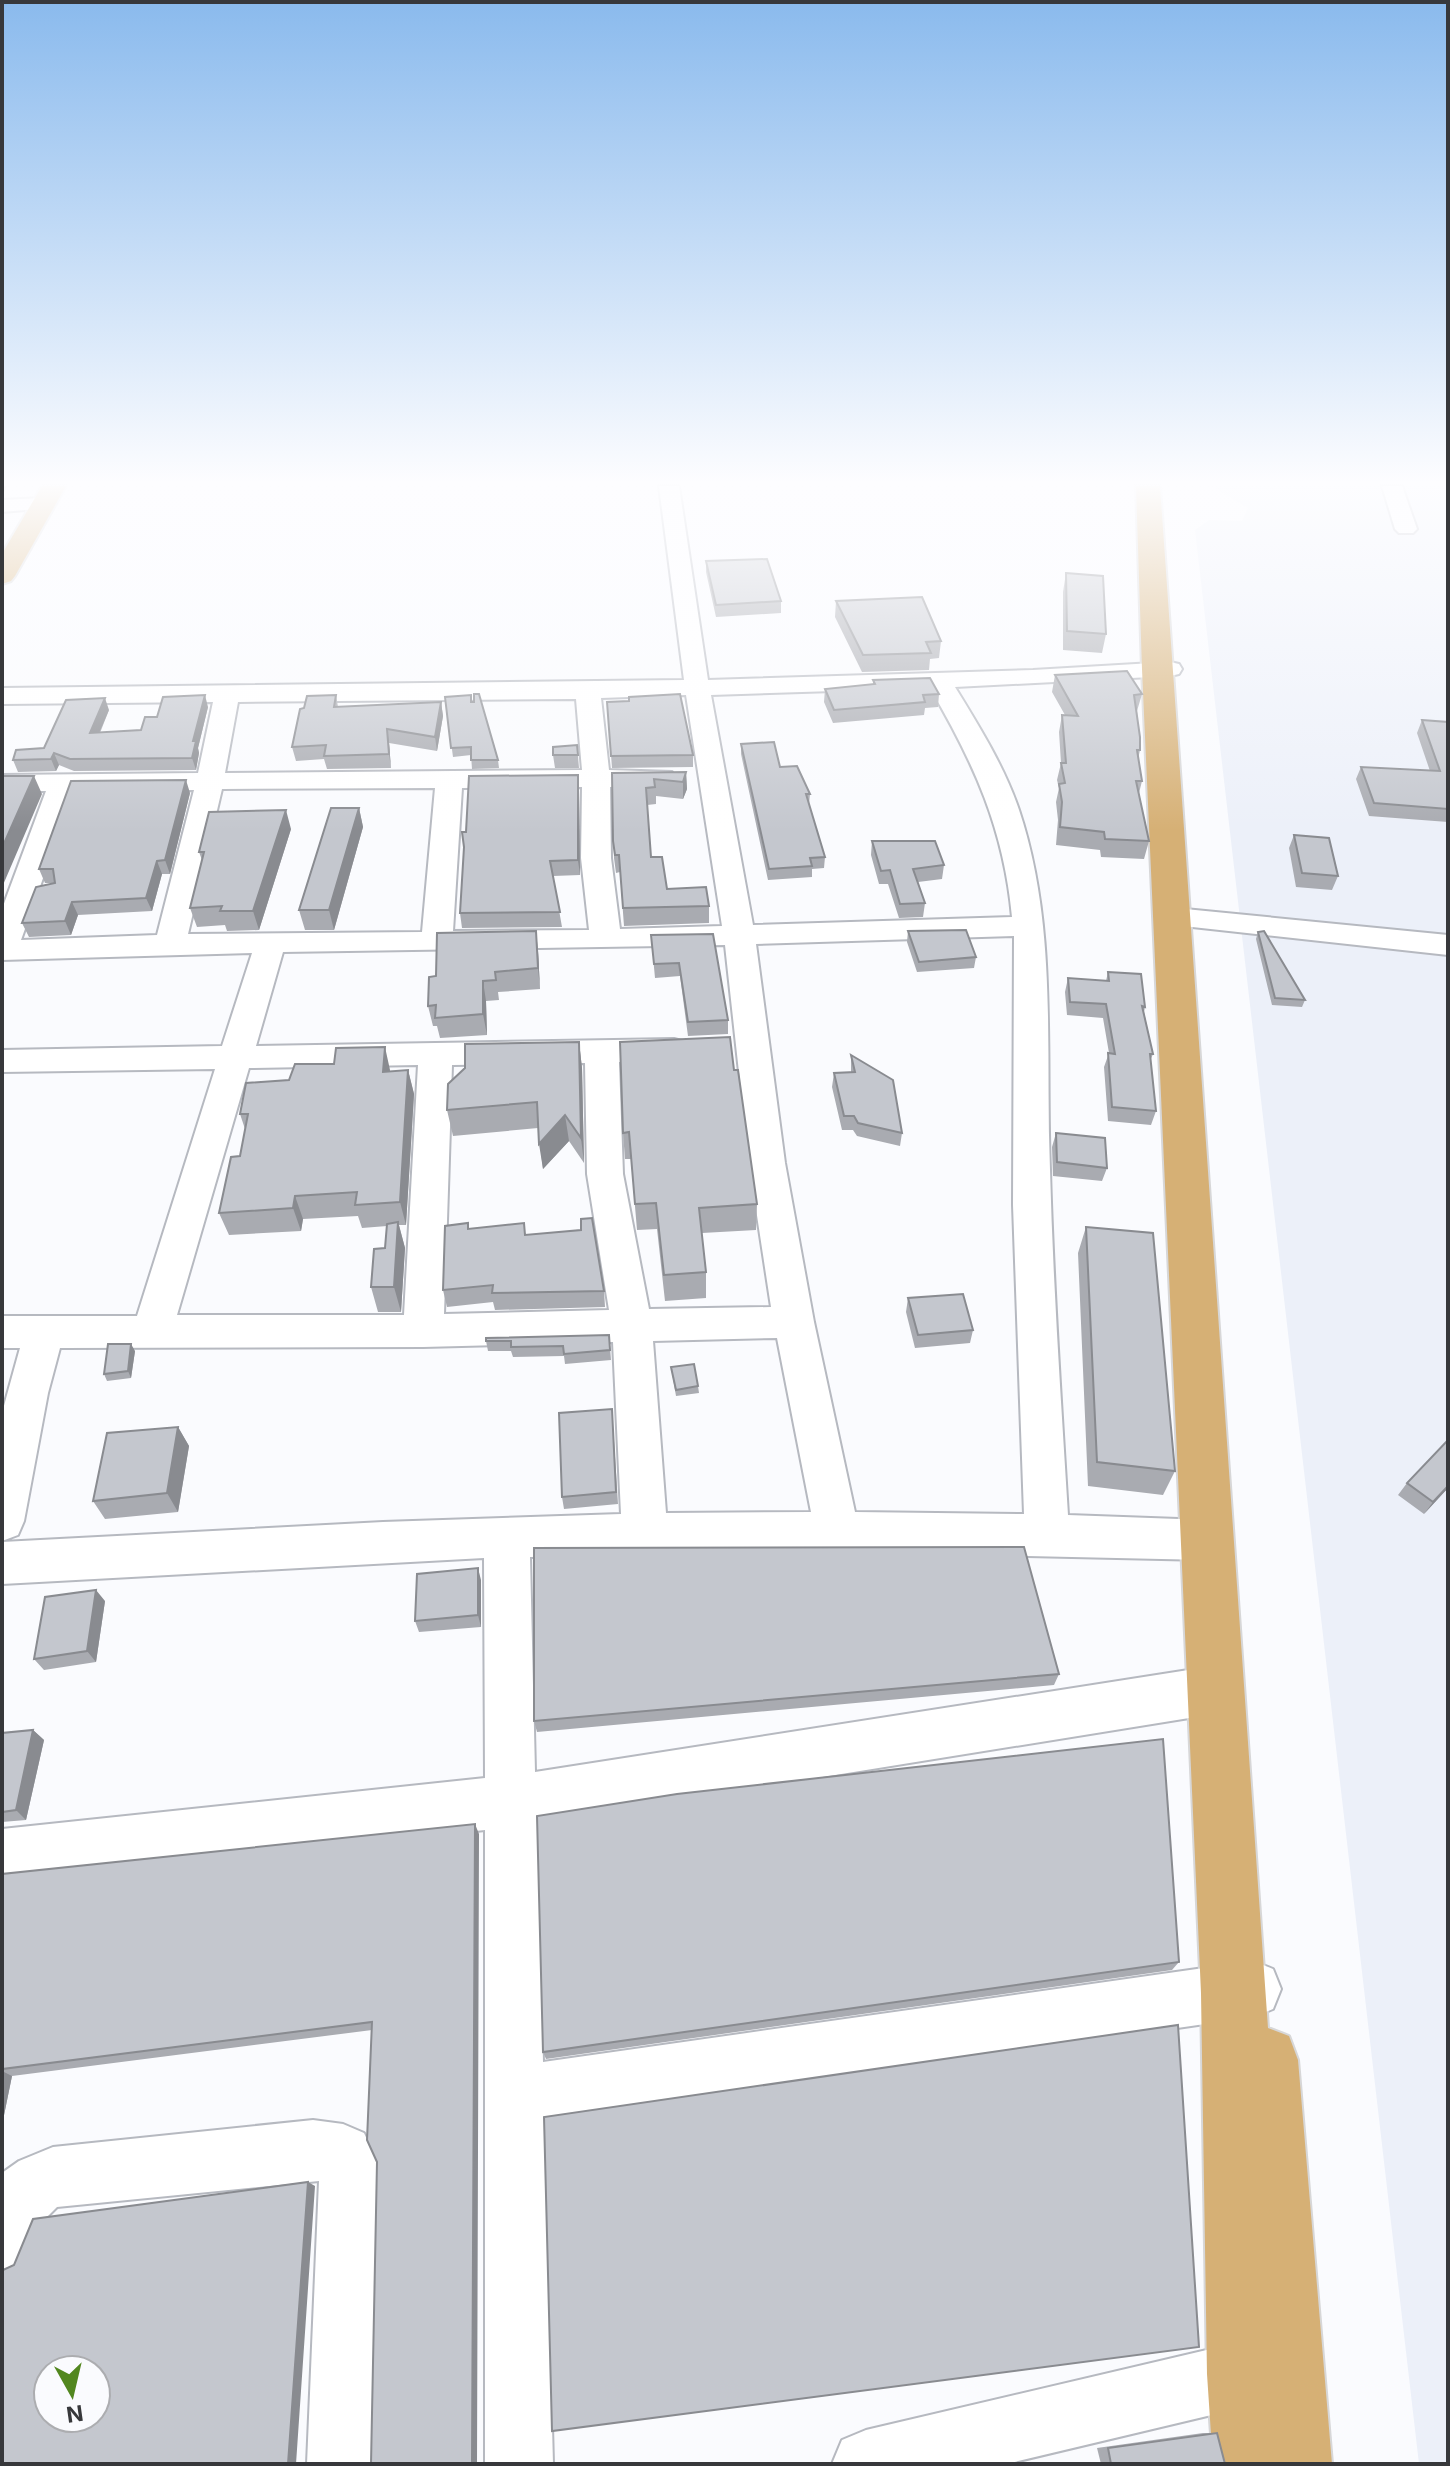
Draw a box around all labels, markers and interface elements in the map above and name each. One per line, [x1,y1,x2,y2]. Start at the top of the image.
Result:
north arrow [32,2354,112,2434]
text: N [65,2400,85,2428]

